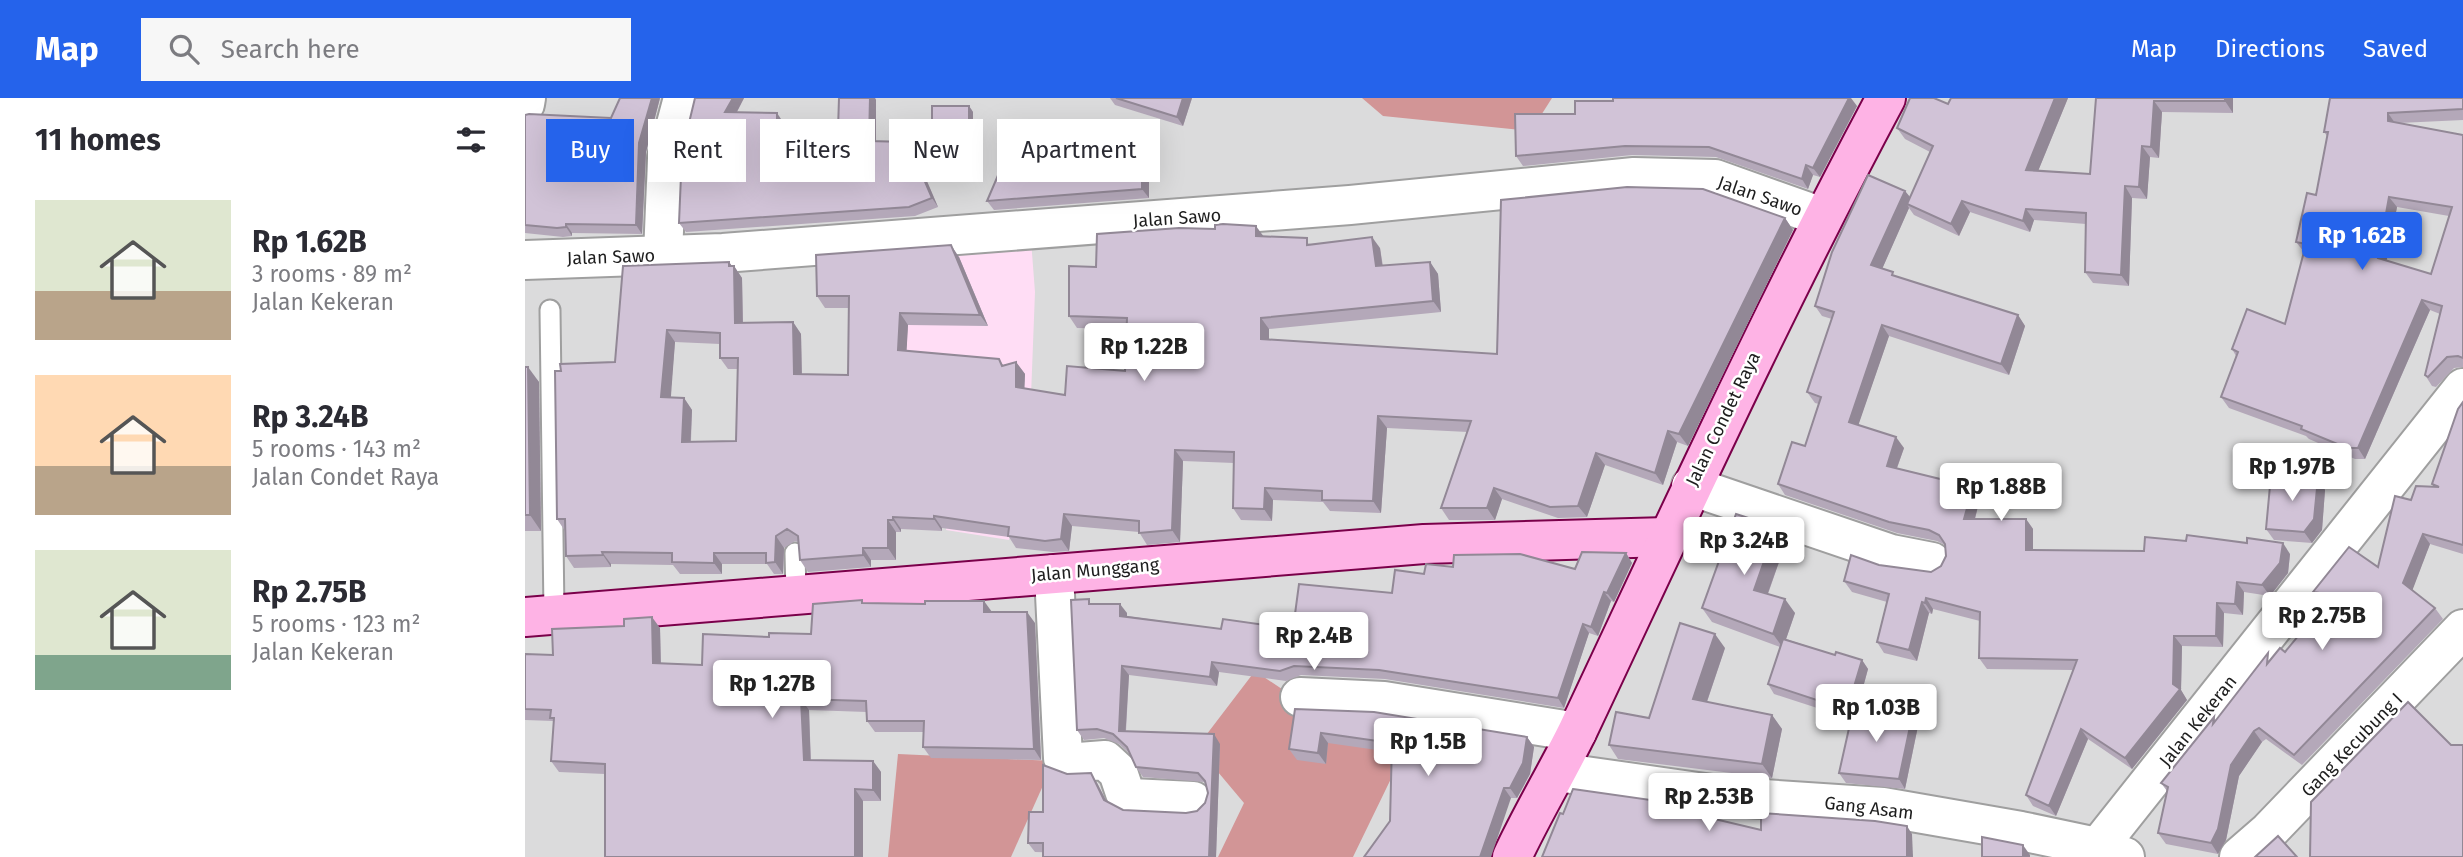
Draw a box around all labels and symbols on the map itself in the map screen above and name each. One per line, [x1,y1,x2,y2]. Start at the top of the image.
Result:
street label: Jalan Sawo [1715,171,1805,221]
street label: Jalan Sawo [1132,204,1222,232]
pin: Rp 1.62B [2290,212,2434,272]
street label: Jalan Sawo [566,244,656,270]
pin: Rp 1.22B [1072,324,1216,383]
street label: Jalan Condet Raya [1681,348,1765,490]
pin: Rp 1.97B [2220,444,2364,503]
pin: Rp 1.88B [1929,464,2073,523]
pin: Rp 3.24B [1672,518,1816,577]
street label: Jalan Munggang [1030,553,1161,587]
pin: Rp 2.75B [2250,592,2394,652]
pin: Rp 2.4B [1249,612,1379,672]
pin: Rp 1.27B [700,660,844,720]
street label: Jalan Kekeran [2154,671,2242,771]
pin: Rp 1.03B [1804,684,1948,744]
street label: Gang Kecubung I [2297,688,2407,802]
pin: Rp 1.5B [1363,718,1493,778]
pin: Rp 2.53B [1637,774,1781,833]
street label: Gang Asam [1823,792,1915,824]

